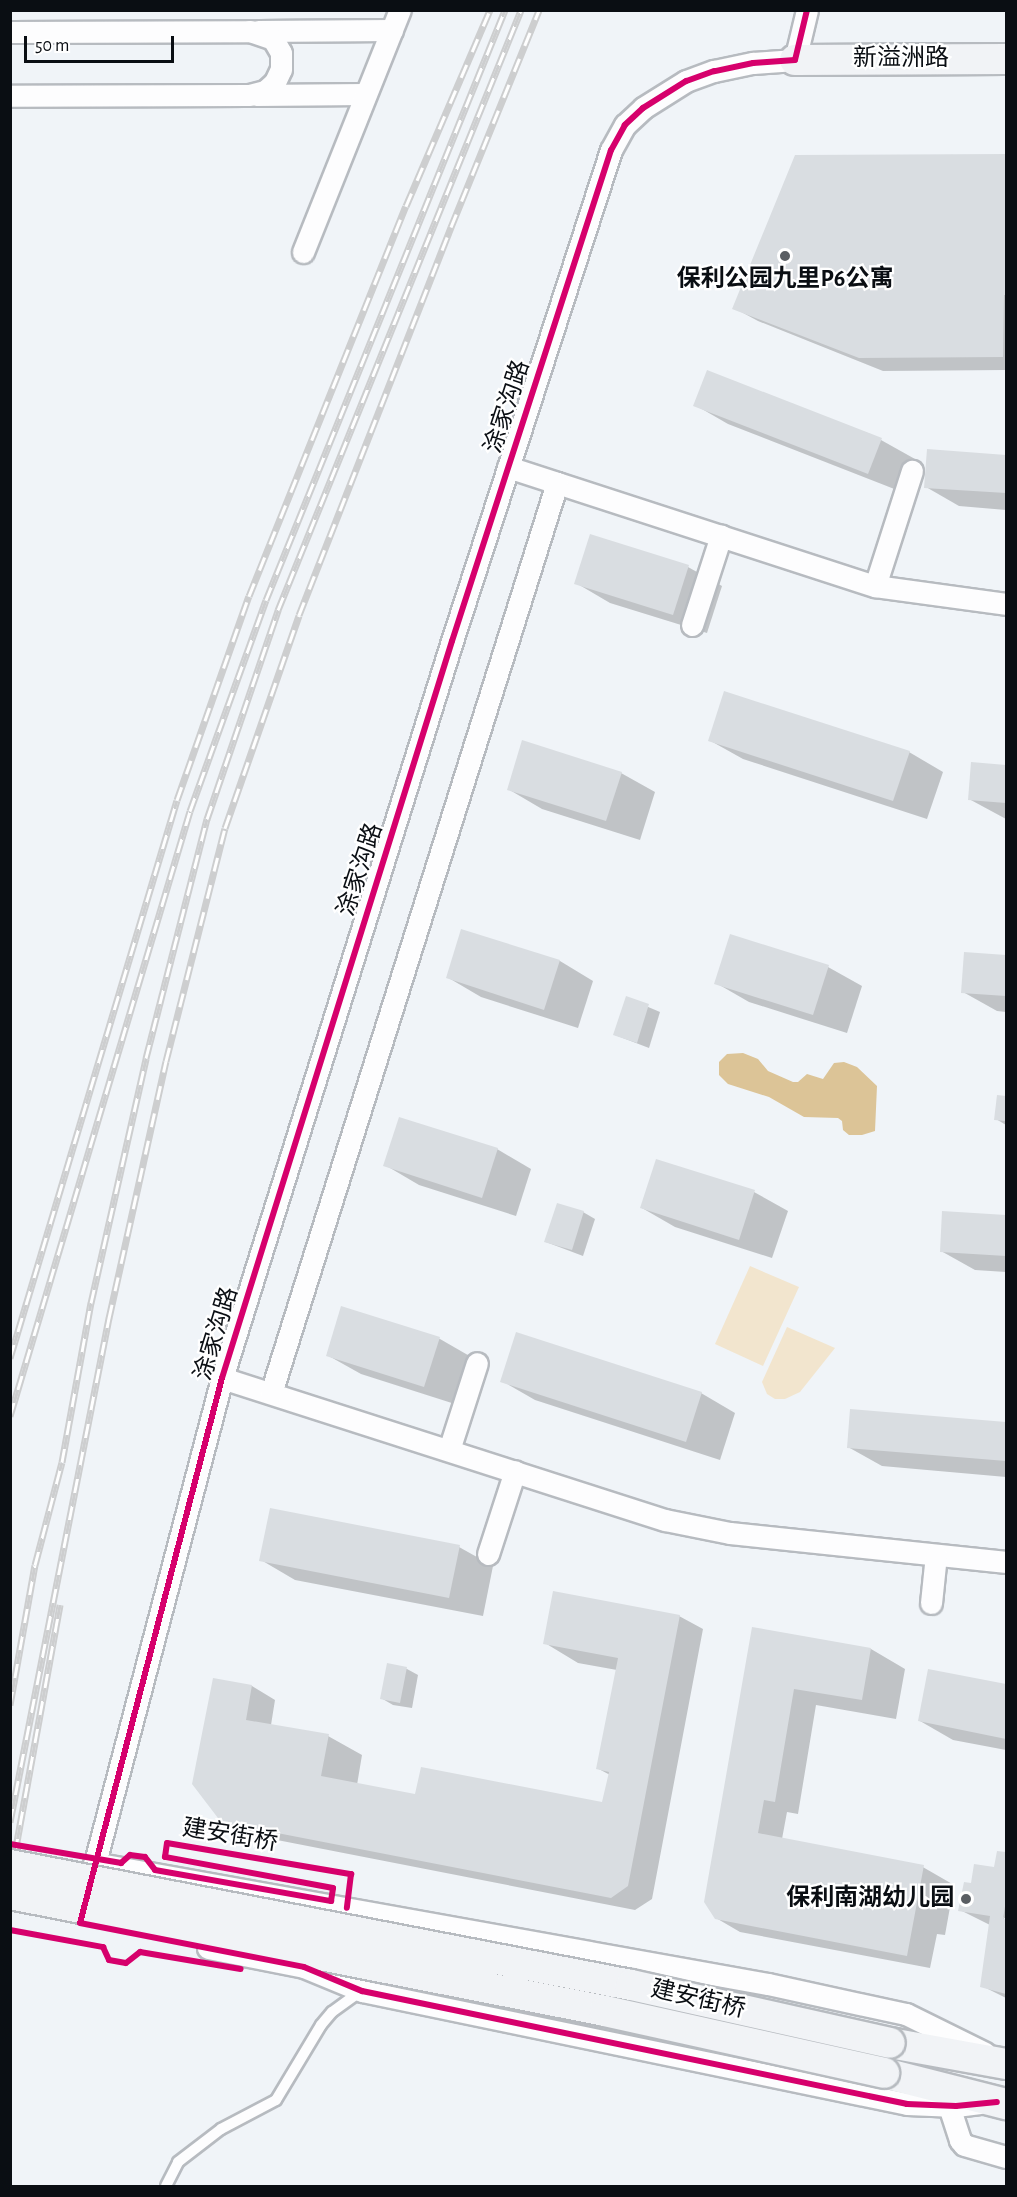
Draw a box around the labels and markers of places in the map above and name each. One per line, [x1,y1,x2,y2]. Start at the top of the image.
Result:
marker: 保利公园九里P6公寓 [778,249,792,263]
place label: 保利公园九里P6公寓 [677,266,893,294]
place label: 保利南湖幼儿园 [786,1885,954,1913]
marker: 保利南湖幼儿园 [959,1892,973,1906]

